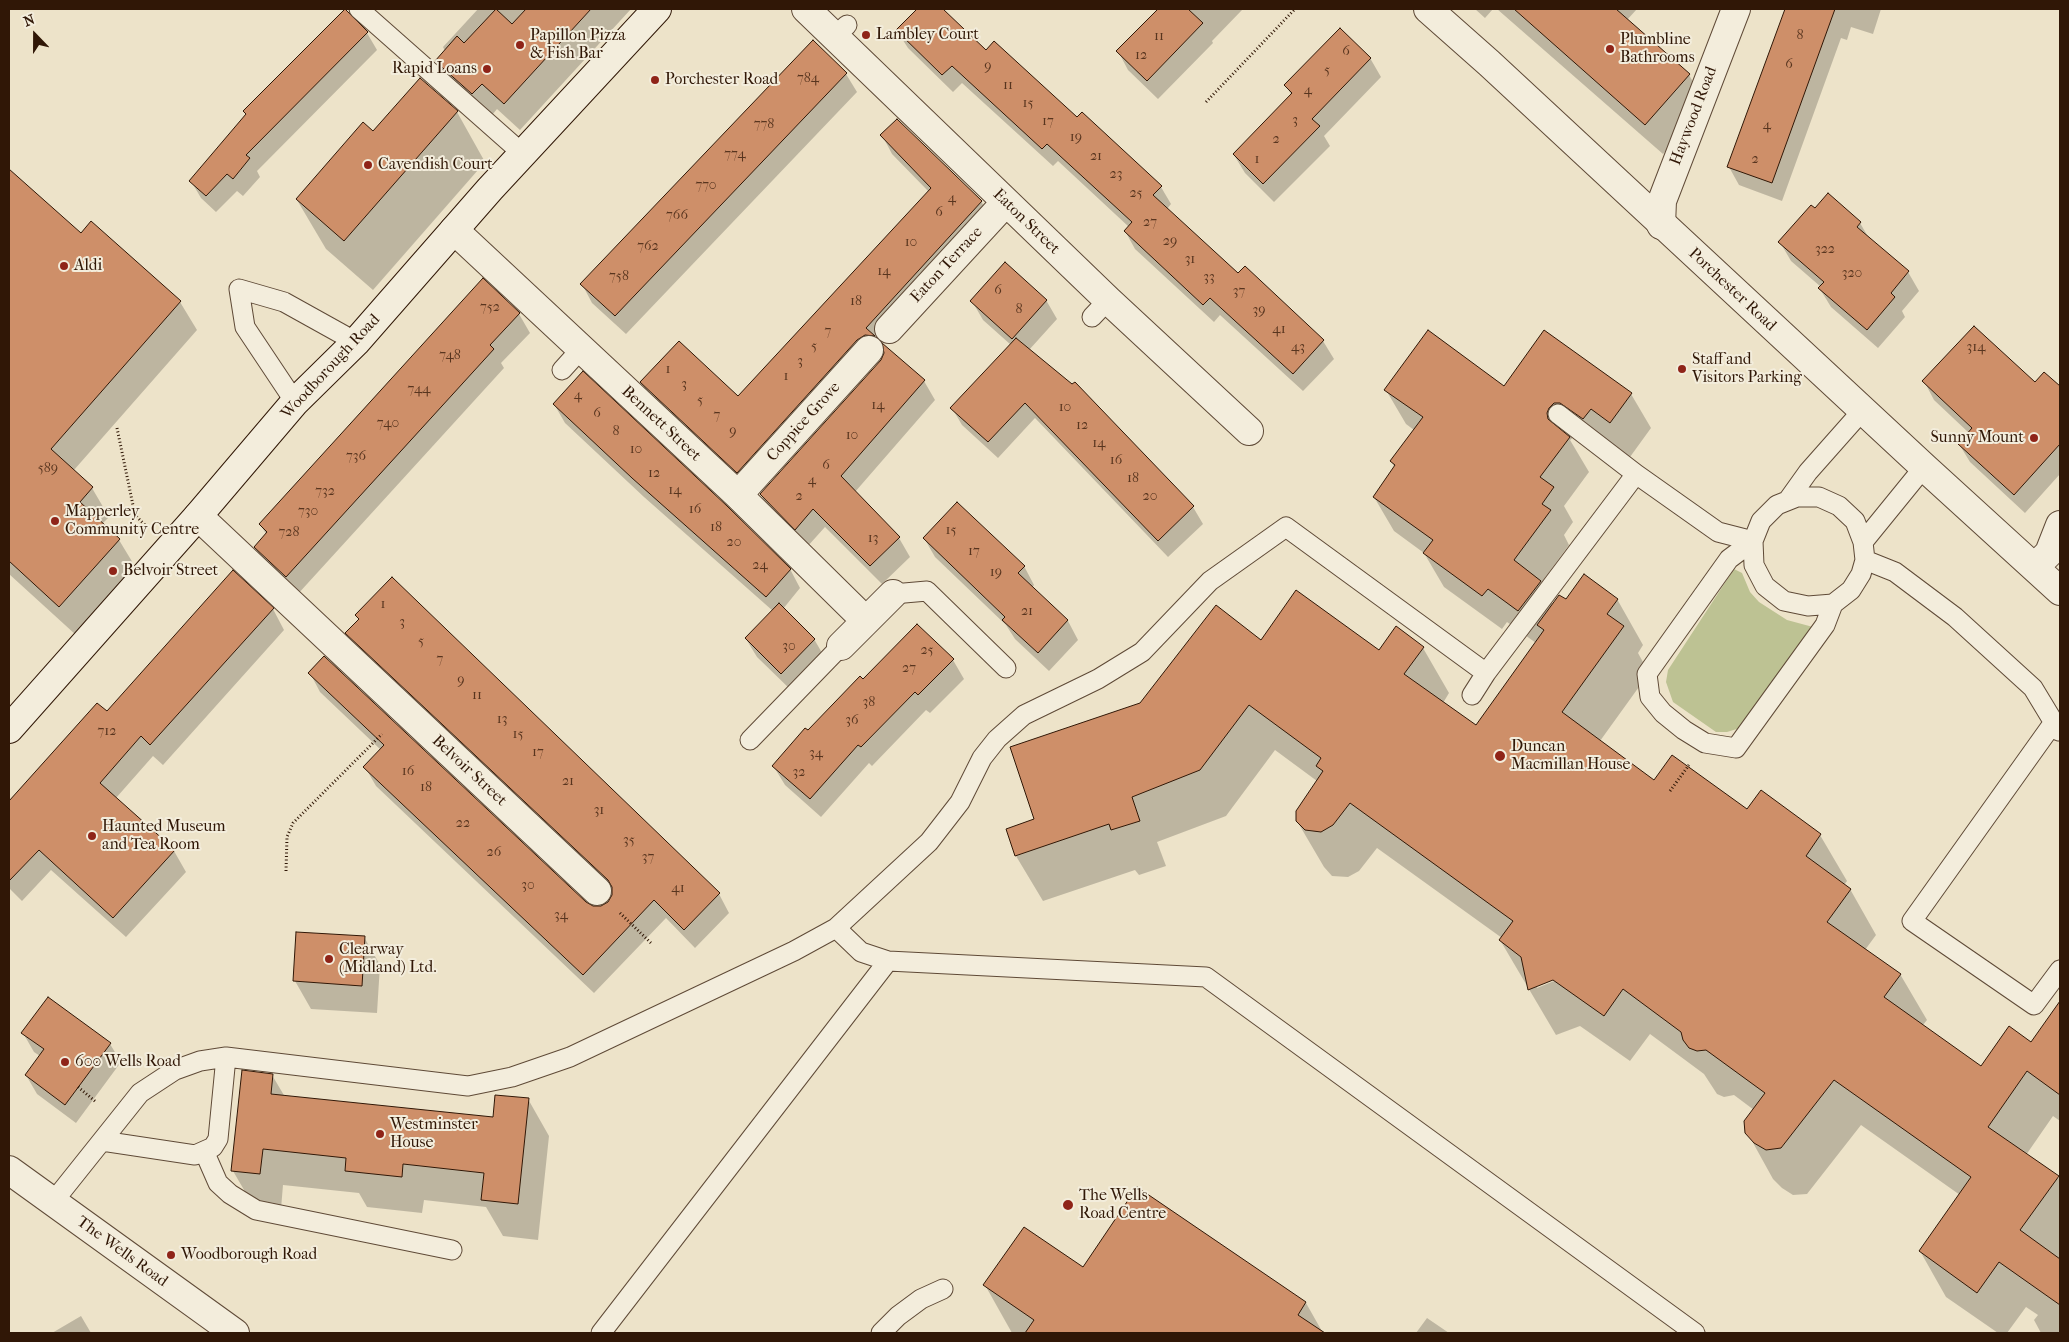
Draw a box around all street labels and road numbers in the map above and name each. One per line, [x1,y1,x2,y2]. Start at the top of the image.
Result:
street label: Haywood Road [1666,64,1722,168]
street label: Eaton Street [988,185,1064,259]
street label: Eaton Terrace [907,223,987,307]
street label: Porchester Road [1684,244,1780,336]
street label: Woodborough Road [278,311,384,423]
street label: Coppice Grove [763,378,845,466]
street label: Bennett Street [617,382,705,466]
street label: Belvoir Street [428,731,510,811]
street label: The Wells Road [73,1213,171,1291]

